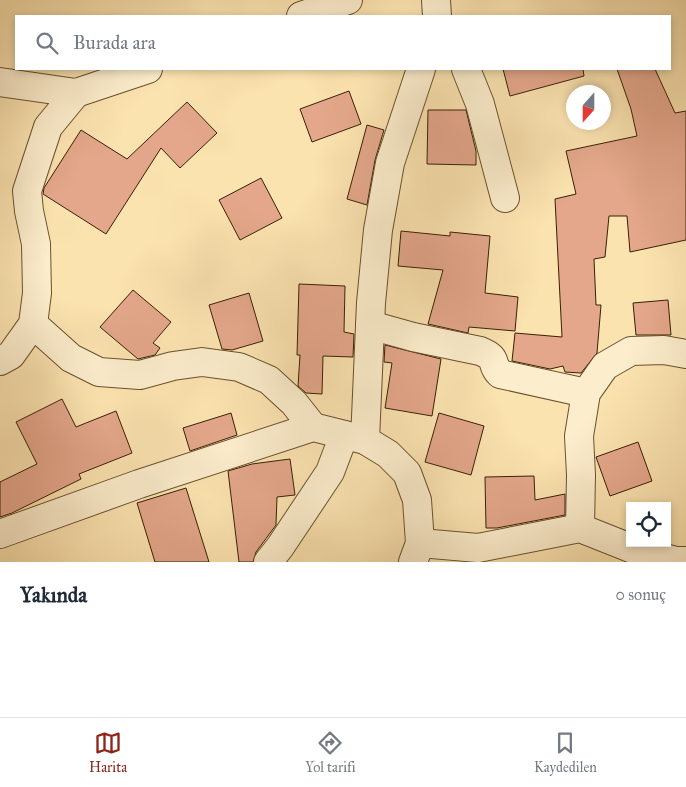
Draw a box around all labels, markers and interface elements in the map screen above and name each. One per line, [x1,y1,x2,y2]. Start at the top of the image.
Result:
search box [15,15,671,70]
icon: search [33,29,61,57]
text: Burada ara [73,31,156,54]
north arrow [566,85,611,130]
map controls [626,502,671,547]
button: locate [626,502,671,547]
text: Yakında [20,582,87,608]
text: 0 sonuç [615,585,666,604]
tab: Harita [89,729,127,776]
tab: Yol tarifi [305,729,356,776]
tab: Kaydedilen [534,729,597,776]

